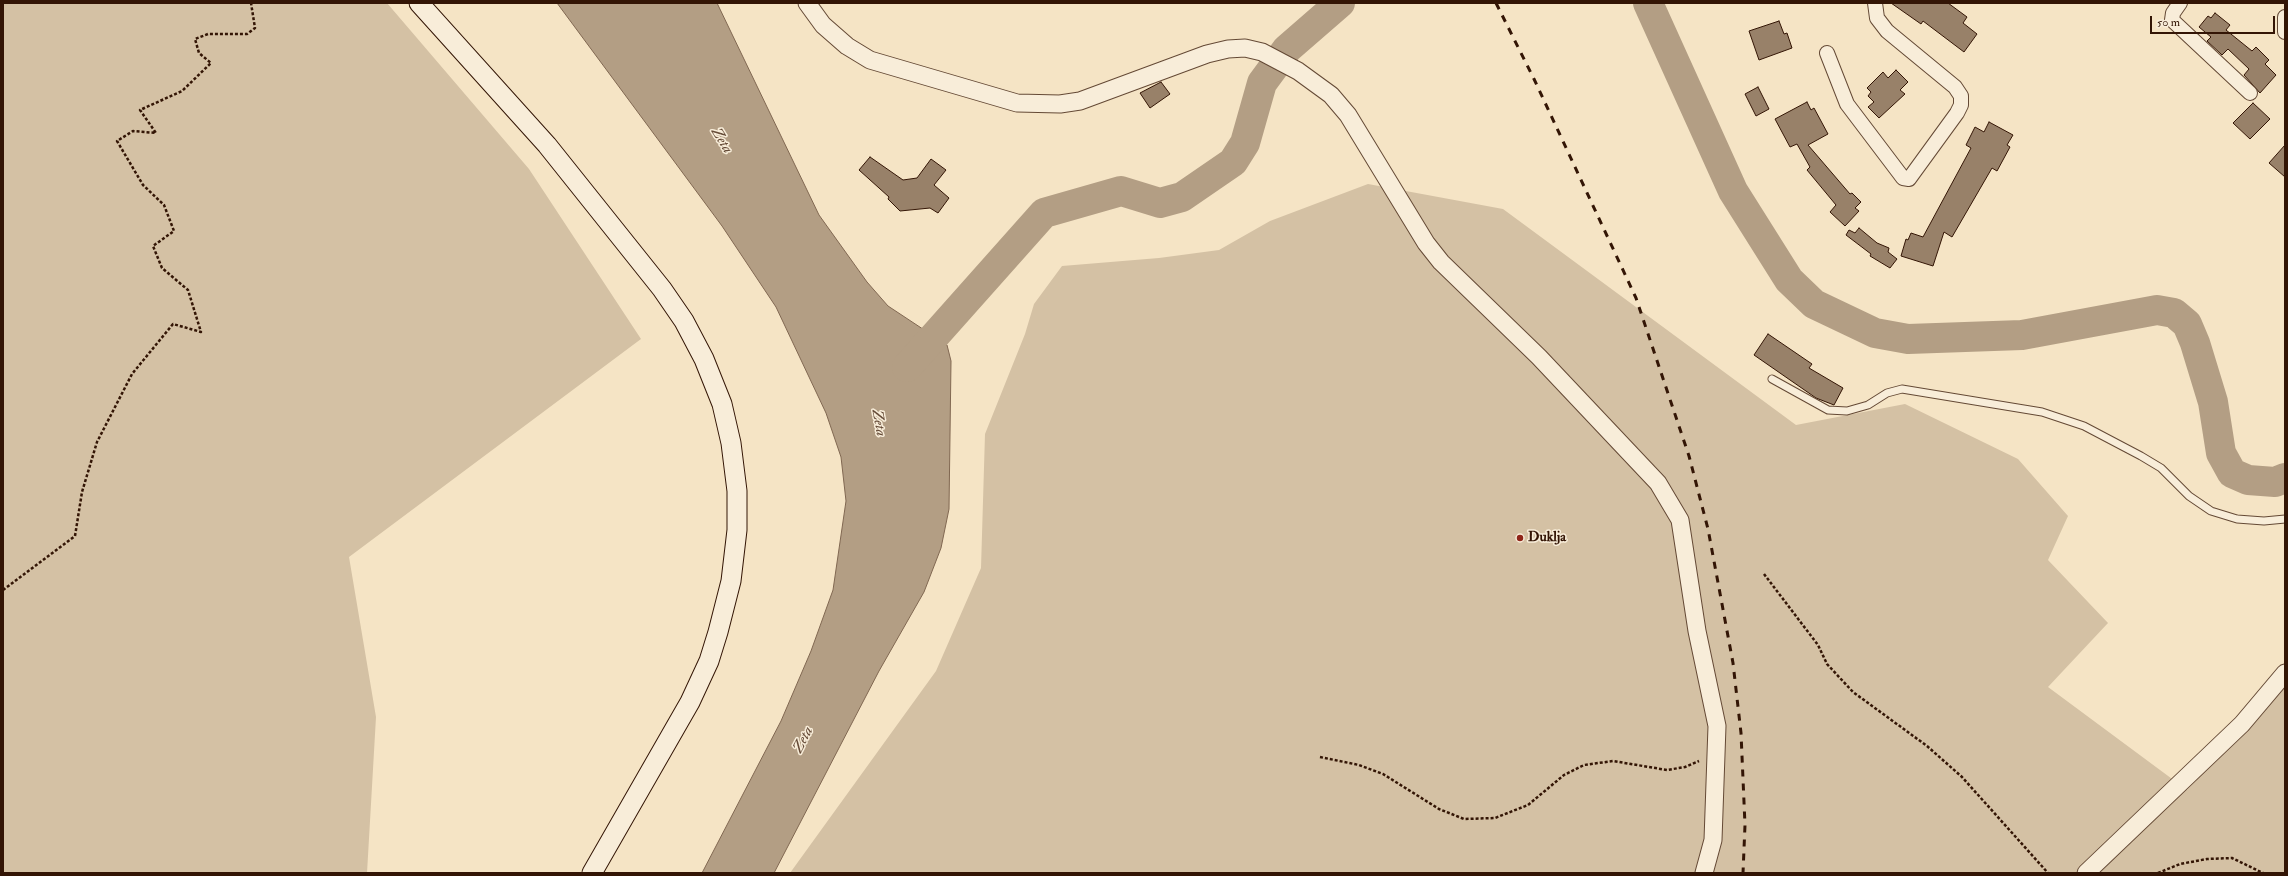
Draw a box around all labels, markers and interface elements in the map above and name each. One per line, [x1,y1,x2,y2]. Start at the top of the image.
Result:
scale bar [2152,8,2277,34]
text: 50 m [2157,15,2180,30]
water label: Zeta [706,125,736,157]
water label: Zeta [867,408,889,438]
place label: Duklja [1528,530,1566,546]
marker: Duklja [1515,533,1525,543]
water label: Zeta [790,724,818,756]

